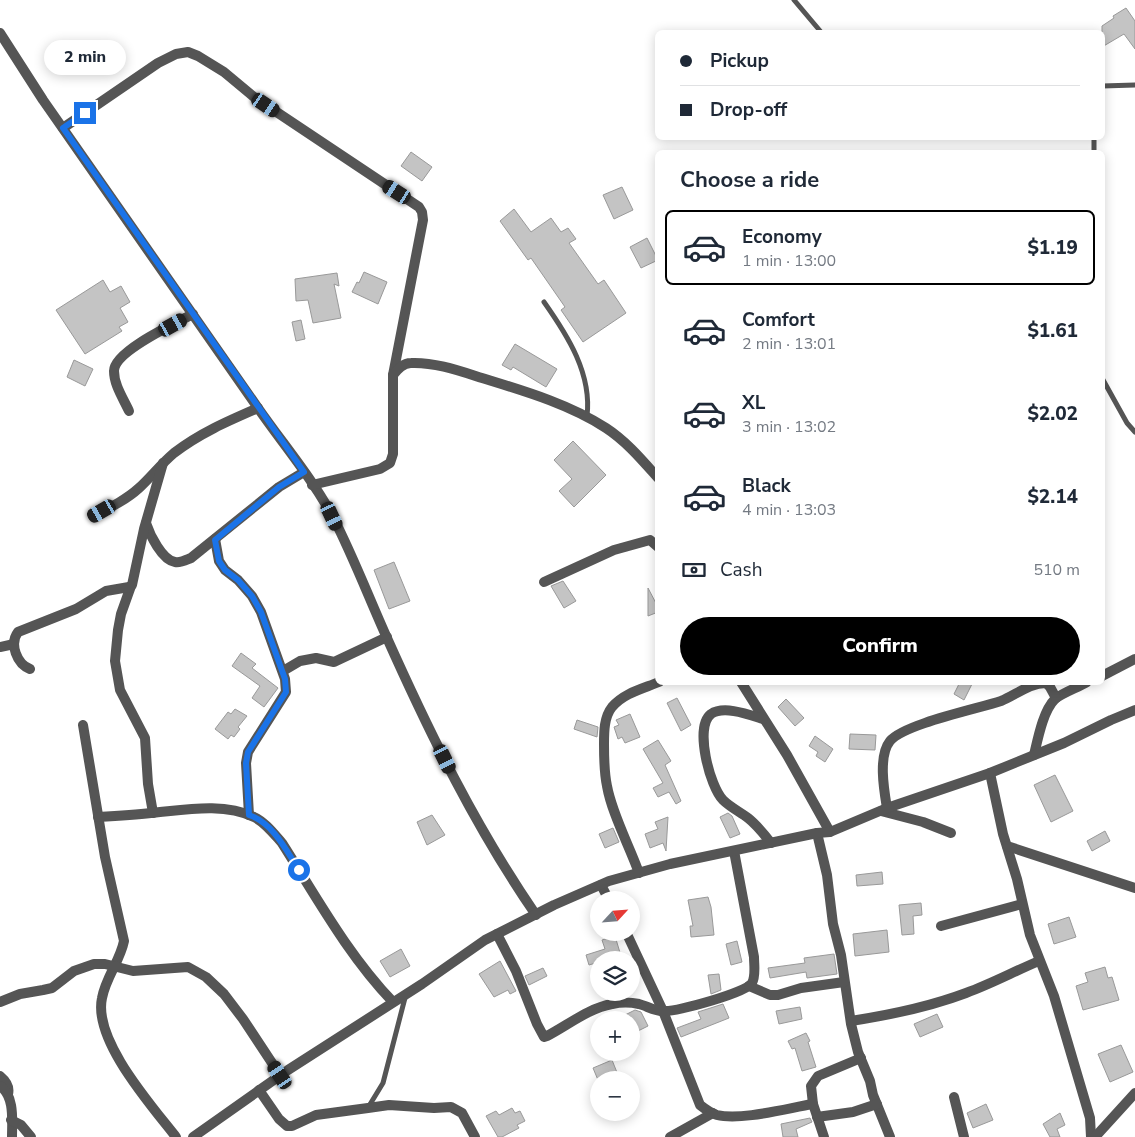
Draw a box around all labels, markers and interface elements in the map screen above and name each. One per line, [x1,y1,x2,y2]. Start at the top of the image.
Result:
callout: 2 min [44,41,126,76]
text: 2 min [64,46,106,68]
text: Pickup [710,48,769,74]
car [249,90,282,120]
text: Drop-off [710,97,787,123]
route end [74,102,96,124]
text: Choose a ride [680,165,819,195]
car [380,178,413,206]
text: Economy [742,224,822,250]
icon: car [682,225,727,270]
text: $1.19 [1027,235,1078,261]
text: 1 min · 13:00 [742,250,836,272]
text: Comfort [742,307,815,333]
icon: car [682,308,727,353]
car [156,311,189,339]
text: $1.61 [1027,318,1078,344]
text: 2 min · 13:01 [742,333,836,355]
text: XL [742,390,765,416]
icon: car [682,391,727,436]
text: $2.02 [1027,401,1078,427]
text: 3 min · 13:02 [742,416,836,438]
text: Black [742,473,791,499]
icon: car [682,474,727,519]
text: $2.14 [1027,484,1078,510]
car [85,497,118,525]
car [318,499,345,533]
text: 4 min · 13:03 [742,499,836,521]
icon: cash [680,556,708,584]
text: Cash [720,557,762,583]
text: 510 m [1033,559,1080,581]
button: Confirm [680,617,1080,675]
car [431,742,458,776]
route start [288,859,310,881]
north arrow [590,891,640,941]
map controls [590,891,640,1121]
button: layers [590,951,640,1001]
button: + [590,1011,640,1061]
car [265,1058,294,1092]
button: − [590,1071,640,1121]

